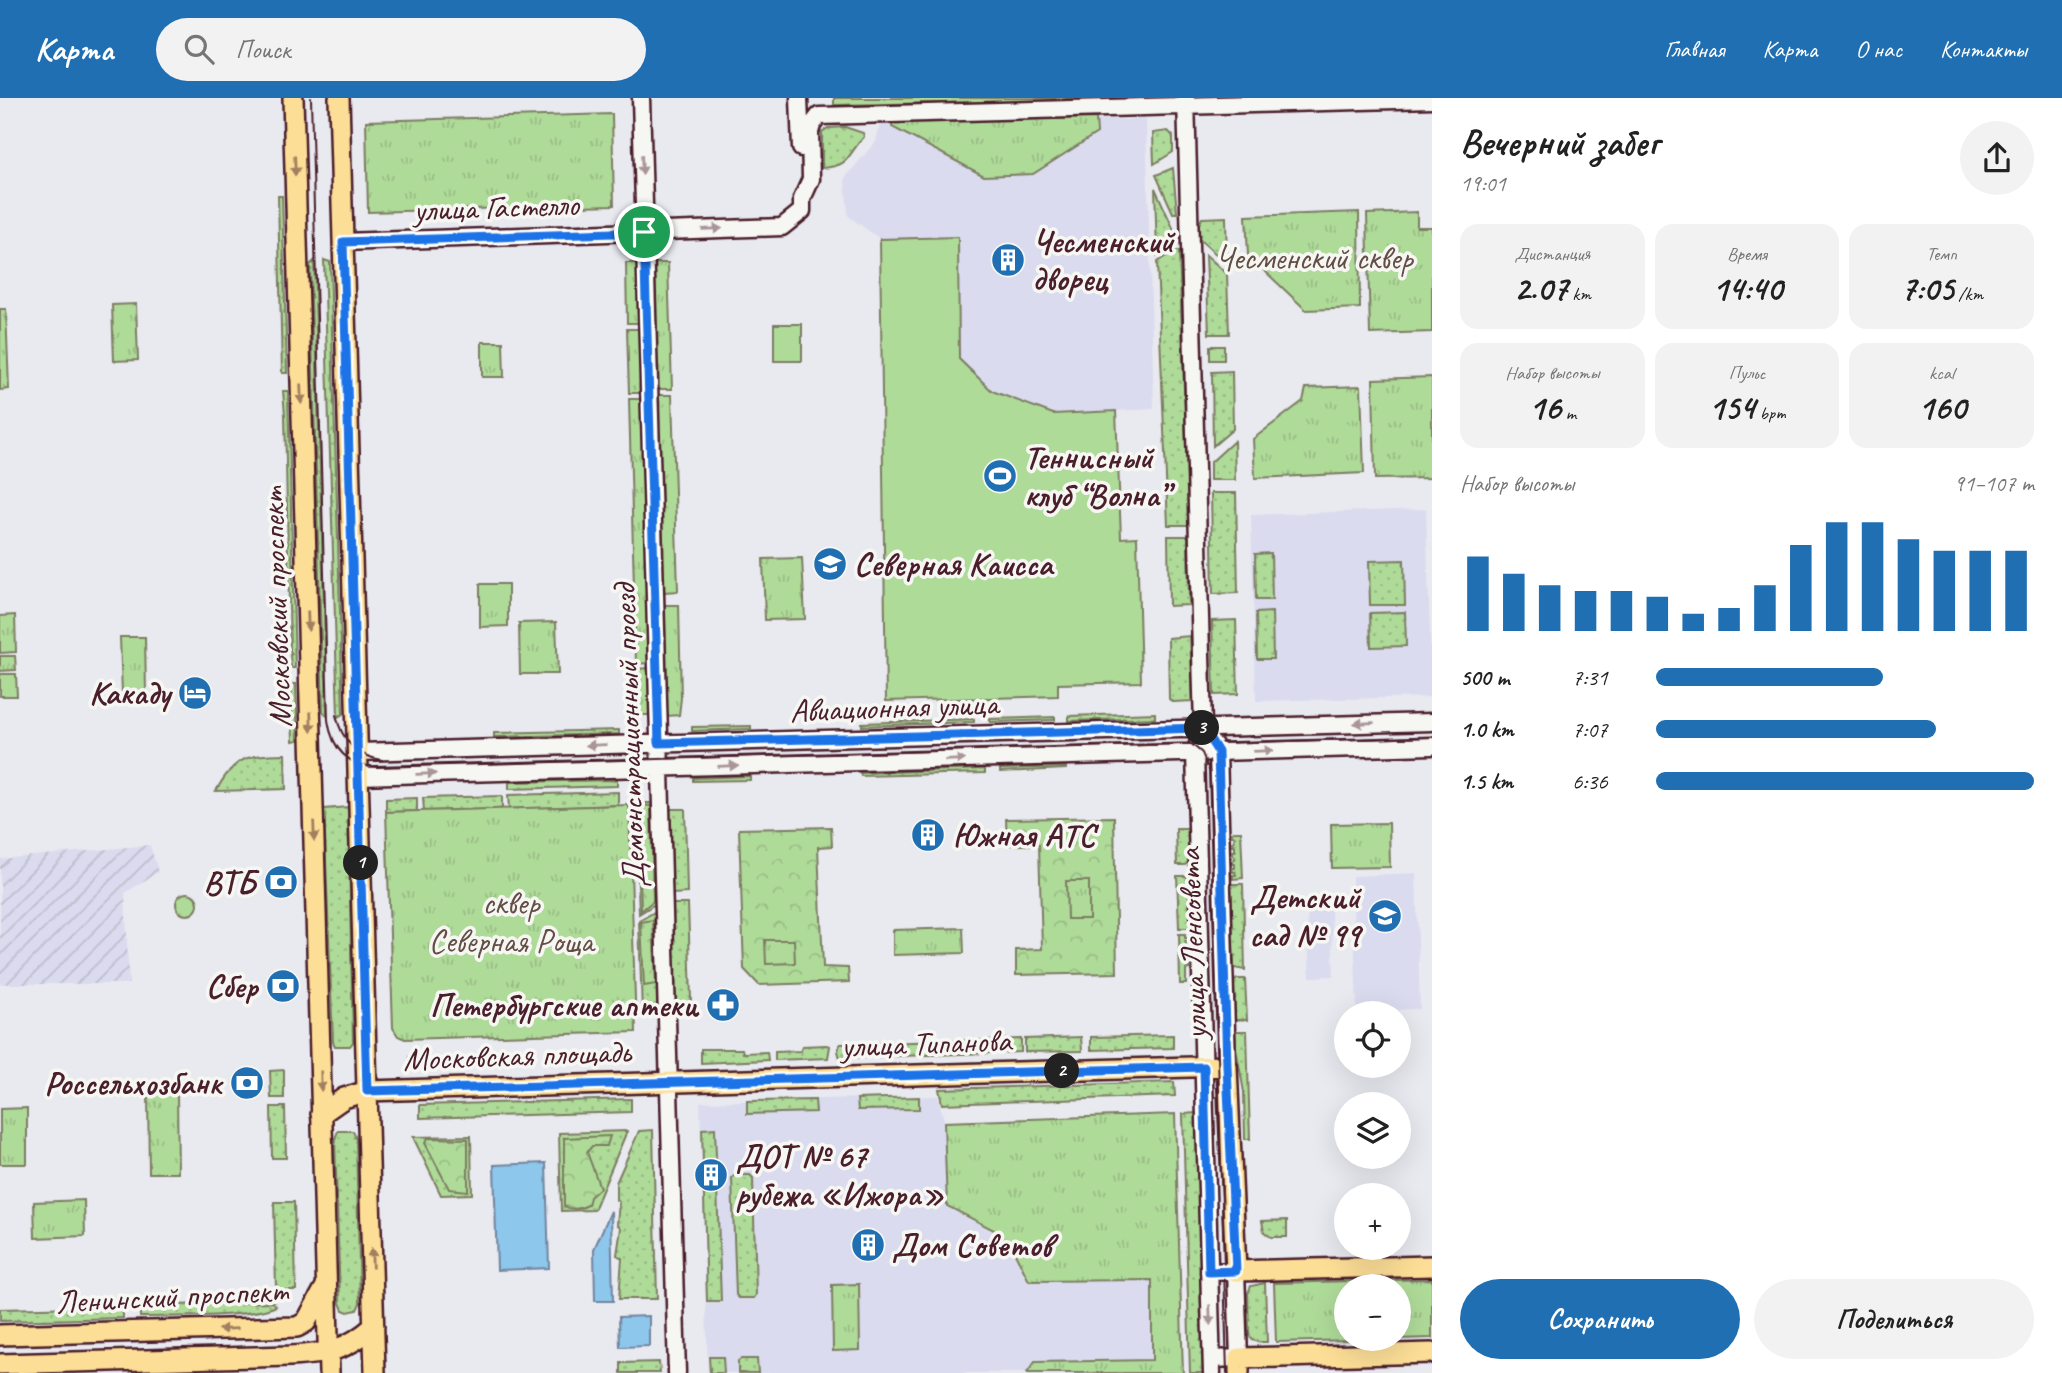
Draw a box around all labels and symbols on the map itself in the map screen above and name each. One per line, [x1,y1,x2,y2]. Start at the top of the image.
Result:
one-way arrow [637,154,648,176]
one-way arrow [290,155,301,177]
street label: улица Гастелло [411,183,581,231]
pin [614,202,674,262]
place label: Чесменский дворец [1032,220,1176,300]
one-way arrow [702,224,724,235]
park label: Чесменский сквер [1215,237,1414,279]
building icon: Чесменский дворец [989,241,1027,279]
one-way arrow [296,383,307,405]
place label: Теннисный клуб “Волна” [1024,436,1176,516]
sports icon: Теннисный клуб “Волна” [981,457,1019,495]
street label: Московский проспект [251,484,301,728]
place label: Северная Каисса [854,543,1055,585]
school or university icon: Северная Каисса [811,545,849,583]
street label: Демонстрационный проезд [603,580,655,888]
one-way arrow [302,610,314,632]
place label: Какаду [89,672,174,714]
hotel icon: Какаду [176,674,214,712]
street label: Авиационная улица [789,682,1001,732]
pin: 3 [1184,710,1220,746]
one-way arrow [305,711,316,733]
one-way arrow [1353,718,1375,729]
one-way arrow [585,739,607,750]
one-way arrow [1252,745,1274,757]
one-way arrow [945,754,967,765]
one-way arrow [717,760,739,772]
one-way arrow [416,769,438,780]
place label: Южная АТС [953,814,1099,856]
building icon: Южная АТС [909,816,947,854]
one-way arrow [308,821,319,843]
street label: улица Ленсовета [1168,845,1216,1042]
pin: 1 [344,846,378,880]
place label: ВТБ [203,861,259,903]
bank icon: ВТБ [262,863,300,901]
place label: Детский сад № 99 [1249,876,1364,956]
park label: сквер Северная Роща [429,882,596,962]
school or university icon: Детский сад № 99 [1366,897,1404,935]
place label: Сбер [206,965,260,1007]
bank icon: Сбер [264,967,302,1005]
place label: Петербургские аптеки [430,984,700,1026]
pharmacy icon: Петербургские аптеки [704,986,742,1024]
street label: улица Типанова [838,1019,1014,1067]
street label: Московская площадь [402,1030,634,1080]
pin: 2 [1044,1054,1080,1088]
place label: Россельхозбанк [44,1062,224,1104]
bank icon: Россельхозбанк [228,1064,266,1102]
one-way arrow [315,1070,326,1092]
place label: ДОТ № 67 рубежа «Ижора» [736,1135,945,1215]
building icon: ДОТ № 67 рубежа «Ижора» [692,1156,730,1194]
place label: Дом Советов [892,1224,1059,1266]
building icon: Дом Советов [849,1226,887,1264]
one-way arrow [366,1246,378,1268]
street label: Ленинский проспект [55,1269,291,1323]
one-way arrow [1205,1305,1216,1327]
one-way arrow [217,1323,239,1334]

